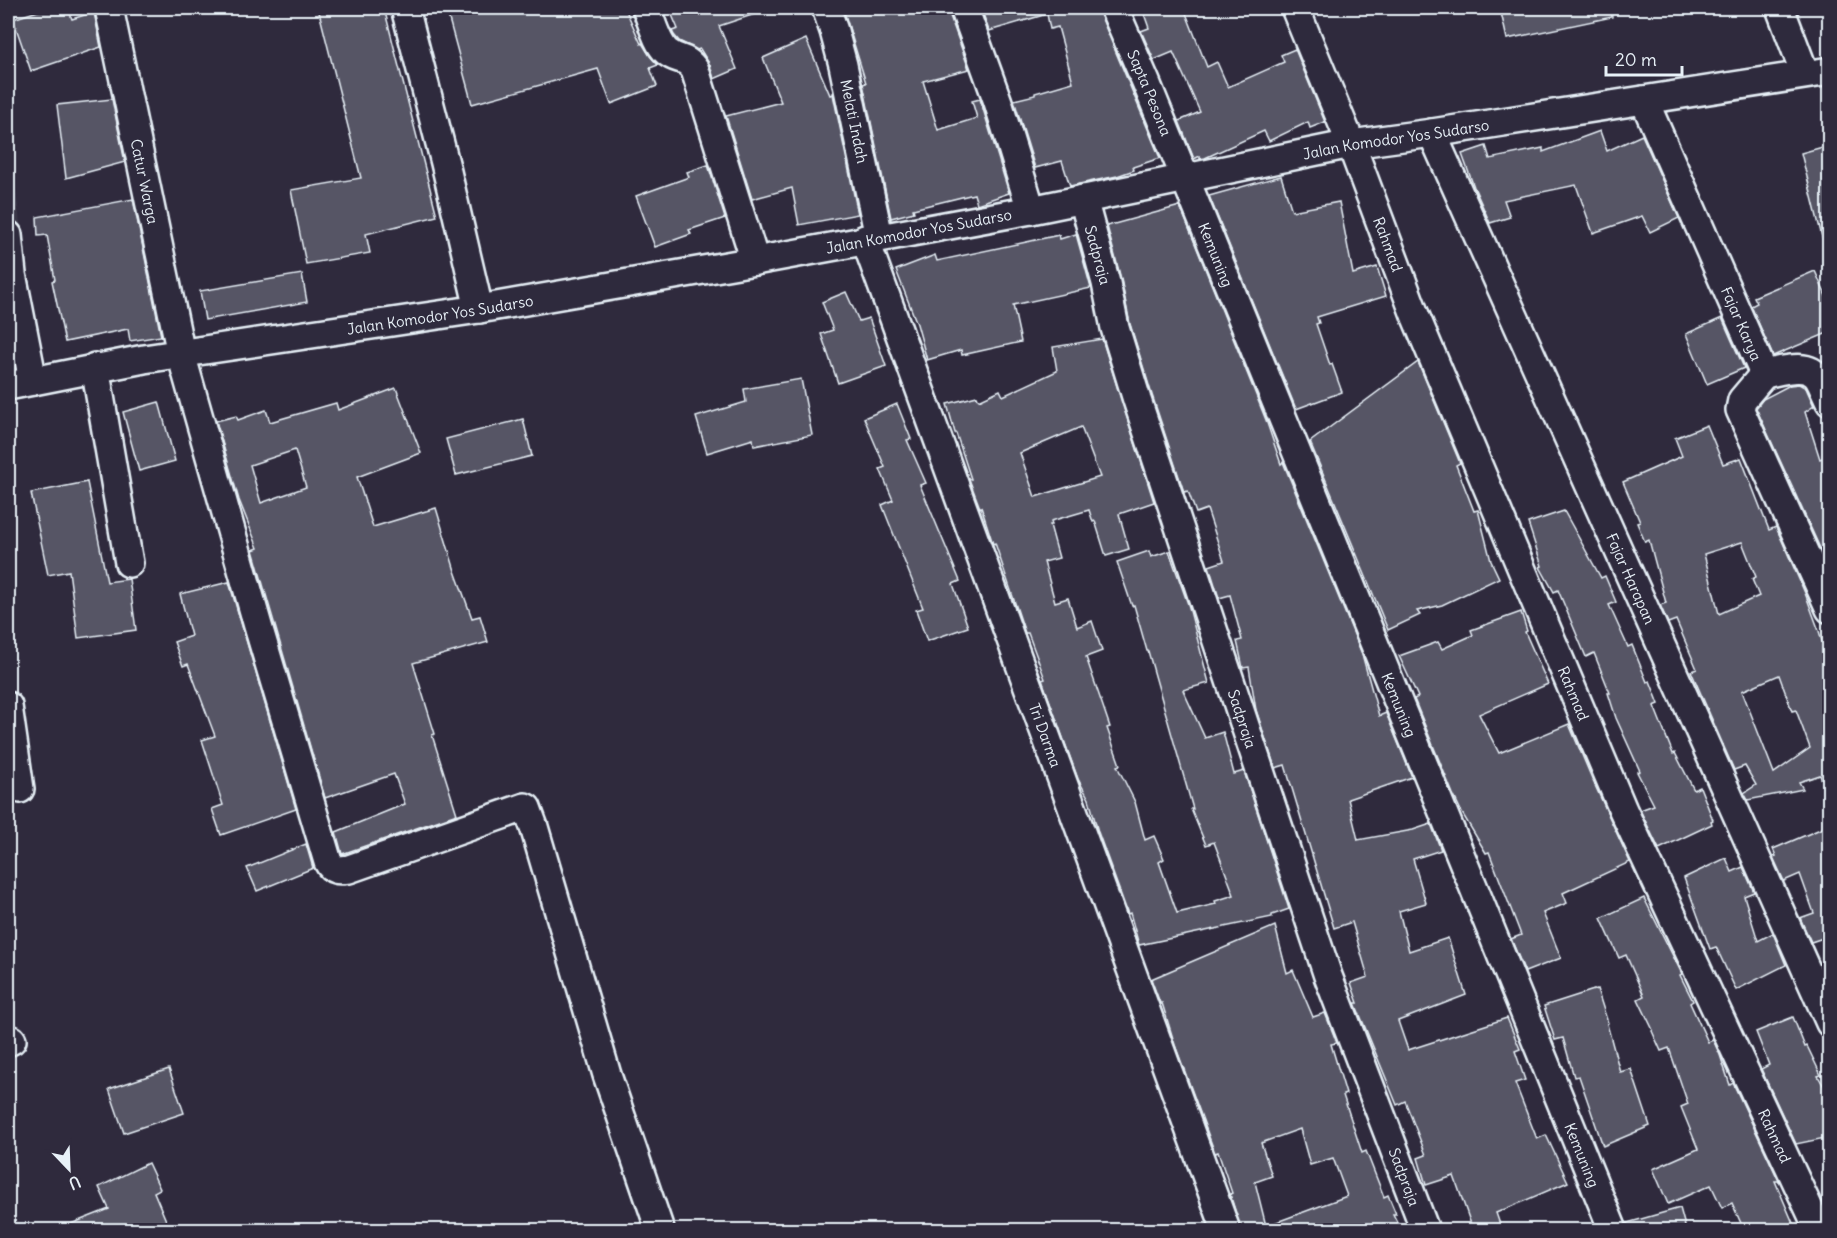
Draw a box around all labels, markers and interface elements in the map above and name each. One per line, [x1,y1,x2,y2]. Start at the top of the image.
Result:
scale bar [1606,39,1682,77]
street label: Sapta Pesona [1124,47,1177,139]
text: 20 m [1615,48,1657,71]
street label: Melati Indah [837,78,873,165]
street label: Jalan Komodor Yos Sudarso [1301,115,1490,163]
street label: Catur Warga [127,137,163,226]
street label: Jalan Komodor Yos Sudarso [824,204,1013,257]
street label: Rahmad [1370,214,1407,274]
street label: Kemuning [1195,220,1238,290]
street label: Sadpraja [1081,223,1116,287]
street label: Fajar Karya [1717,284,1767,364]
street label: Jalan Komodor Yos Sudarso [345,290,535,338]
street label: Fajar Harapan [1603,530,1660,627]
street label: Rahmad [1554,663,1594,724]
street label: Kemuning [1378,670,1421,740]
street label: Sadpraja [1224,687,1261,751]
street label: Tri Darma [1025,700,1066,770]
street label: Rahmad [1754,1106,1796,1166]
street label: Kemuning [1561,1120,1604,1190]
north arrow [39,1139,99,1199]
street label: Sadpraja [1385,1145,1425,1209]
text: U [66,1171,84,1194]

